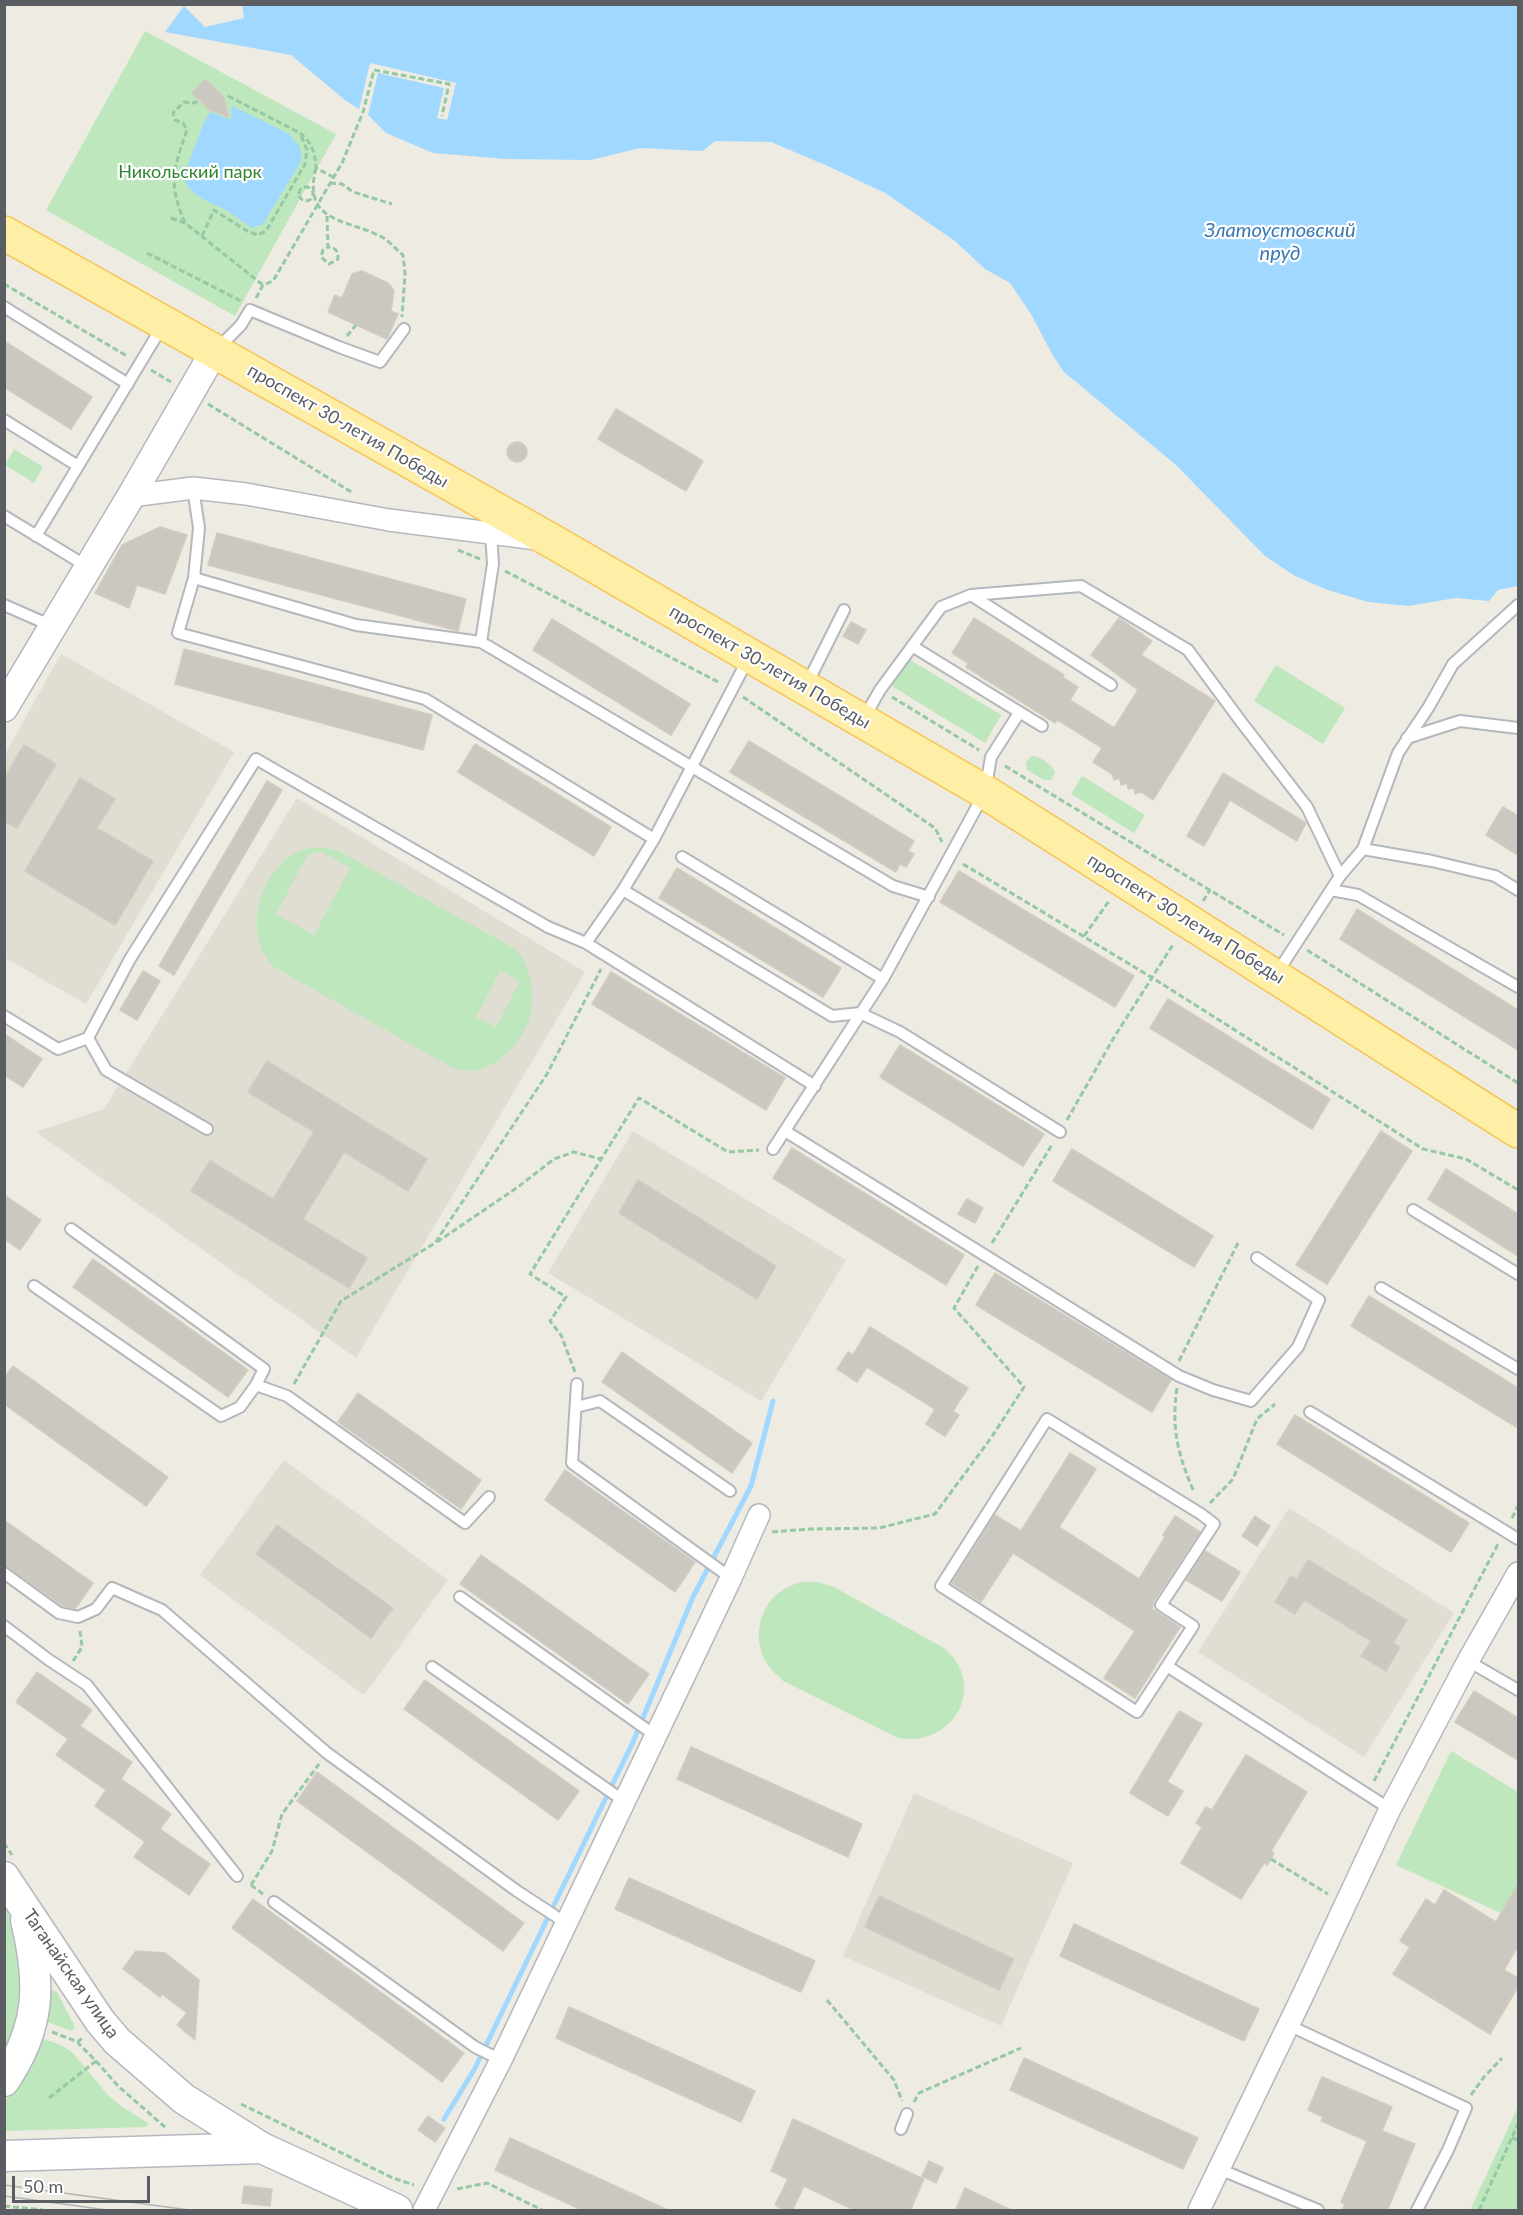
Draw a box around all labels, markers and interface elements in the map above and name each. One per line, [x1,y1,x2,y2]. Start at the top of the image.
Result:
park label: Никольский парк [118,161,262,183]
water label: Златоустовский пруд [1204,219,1356,266]
street label: проспект 30-летия Победы [244,359,452,493]
street label: проспект 30-летия Победы [666,600,874,734]
street label: проспект 30-летия Победы [1083,849,1289,989]
street label: Таганайская улица [18,1905,124,2043]
scale bar [15,2164,153,2202]
text: 50 m [23,2175,63,2197]

